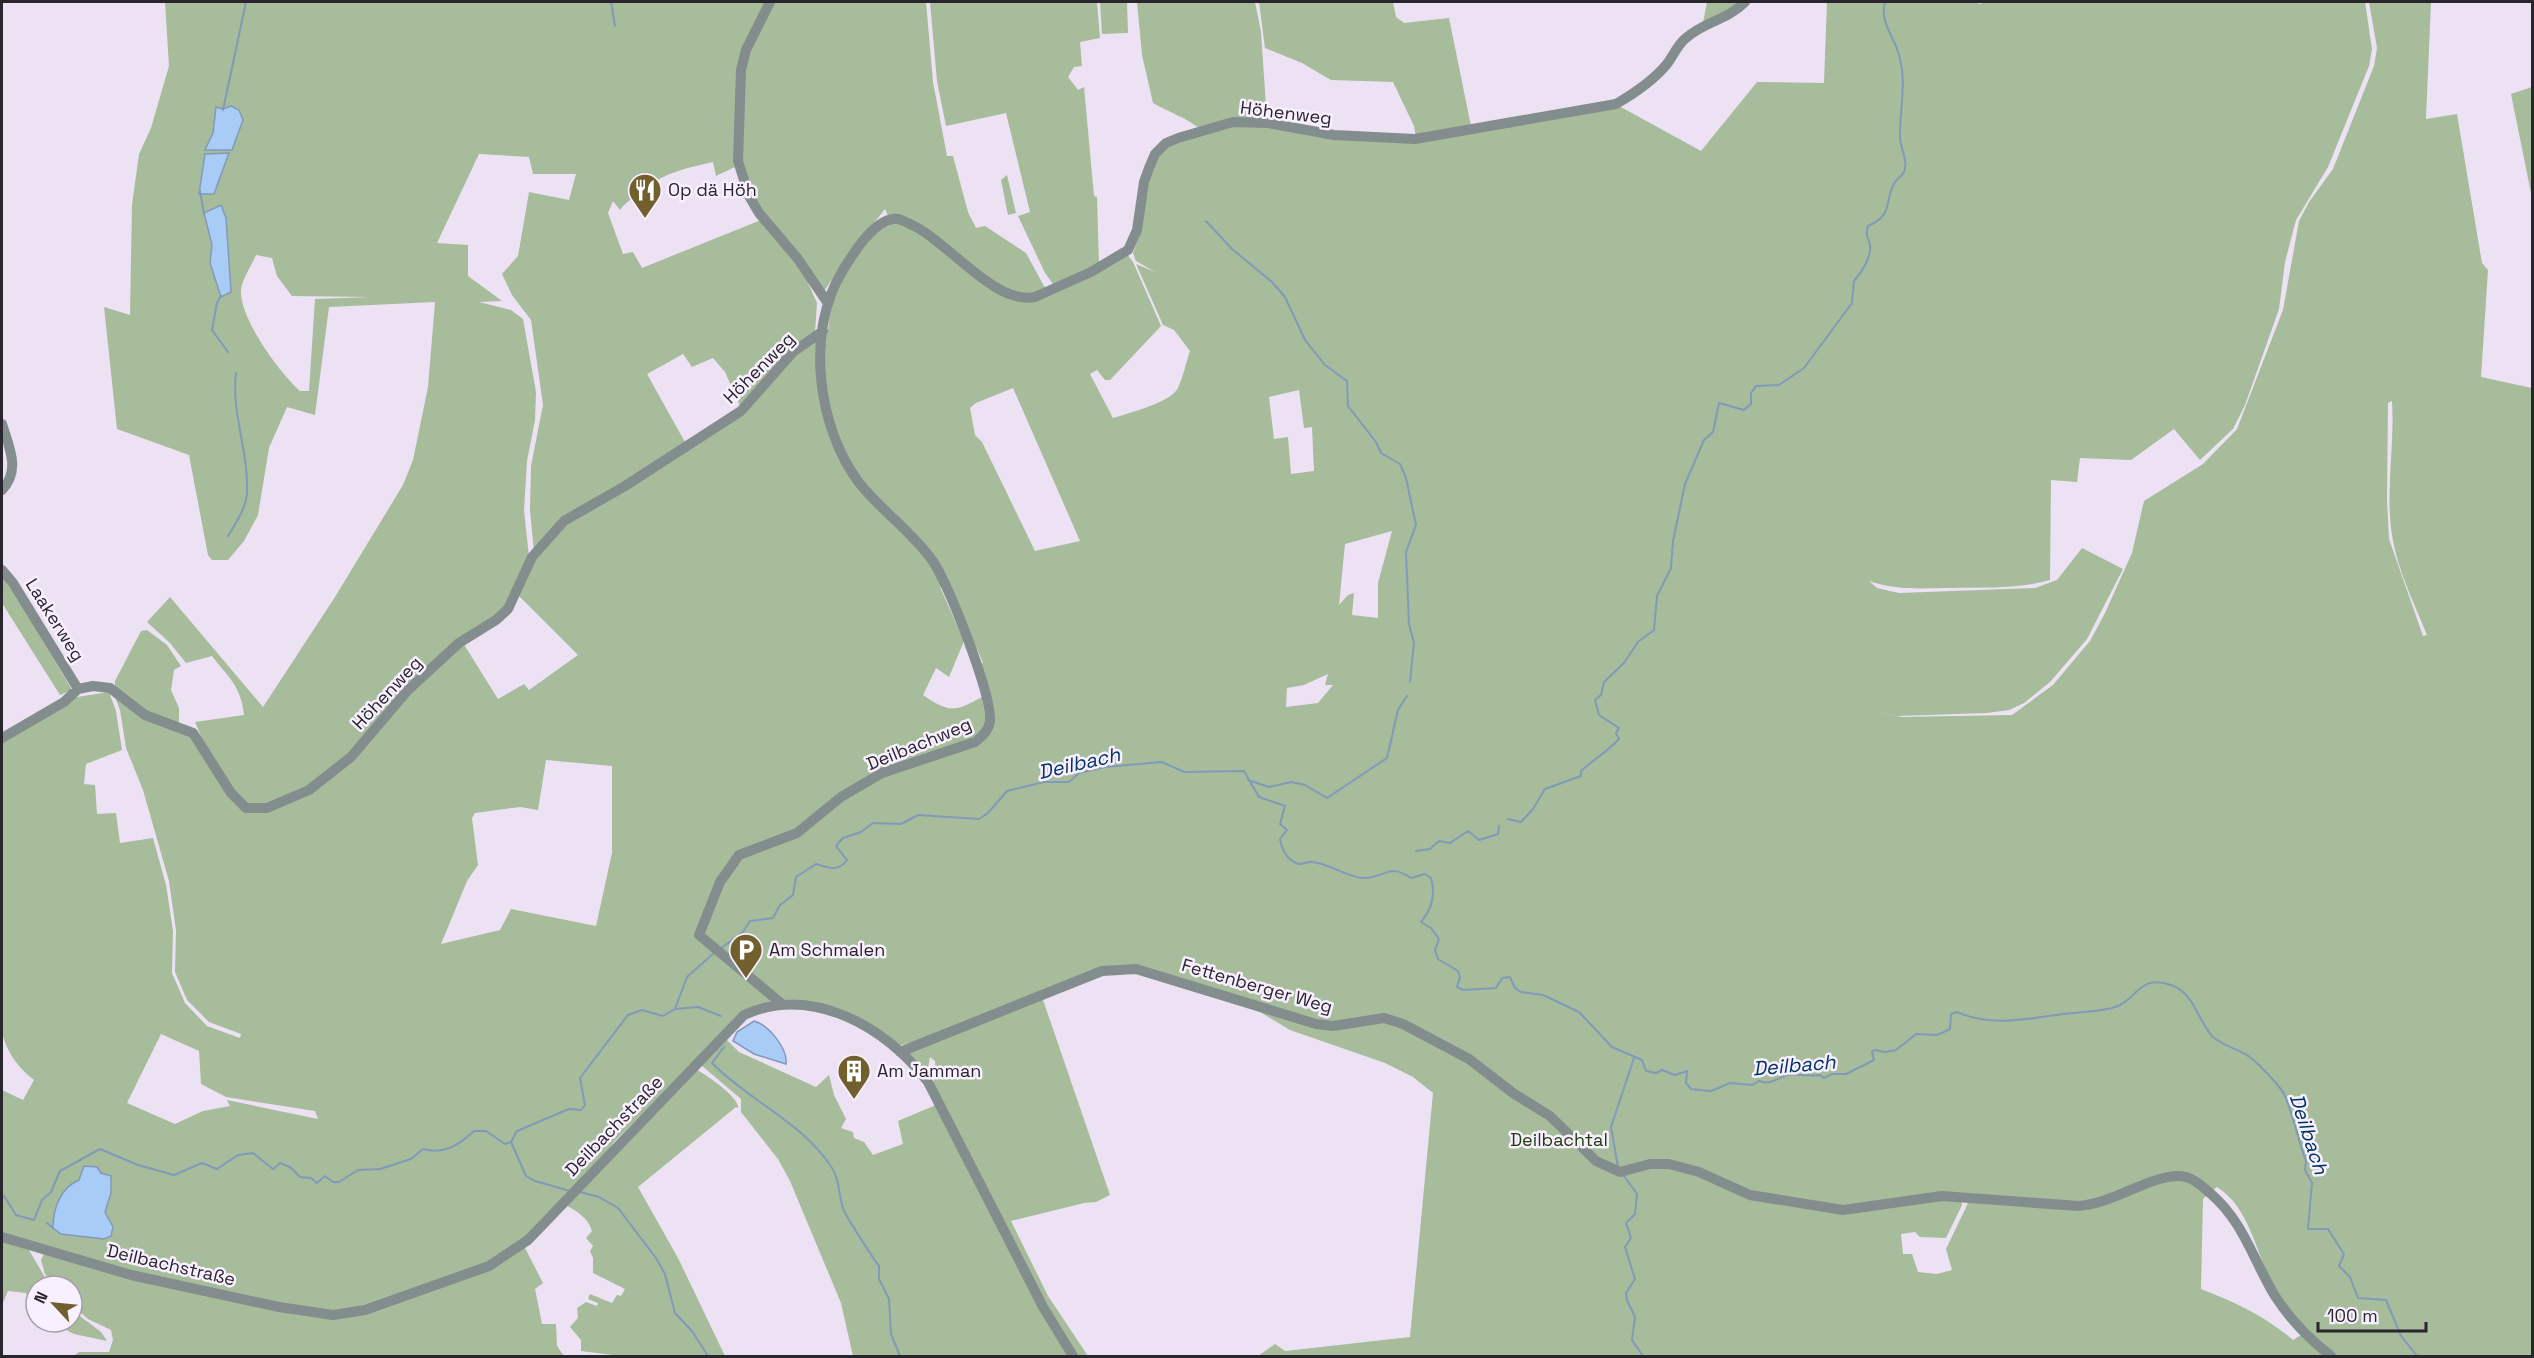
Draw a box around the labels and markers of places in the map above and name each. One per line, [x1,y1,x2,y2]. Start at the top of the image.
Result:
restaurant icon: Op dä Höh [627,172,663,219]
place label: Op dä Höh [668,178,757,201]
parking icon: Am Schmalen [728,932,764,979]
place label: Am Schmalen [769,938,885,961]
building icon: Am Jamman [836,1053,872,1100]
place label: Am Jamman [877,1059,981,1082]

